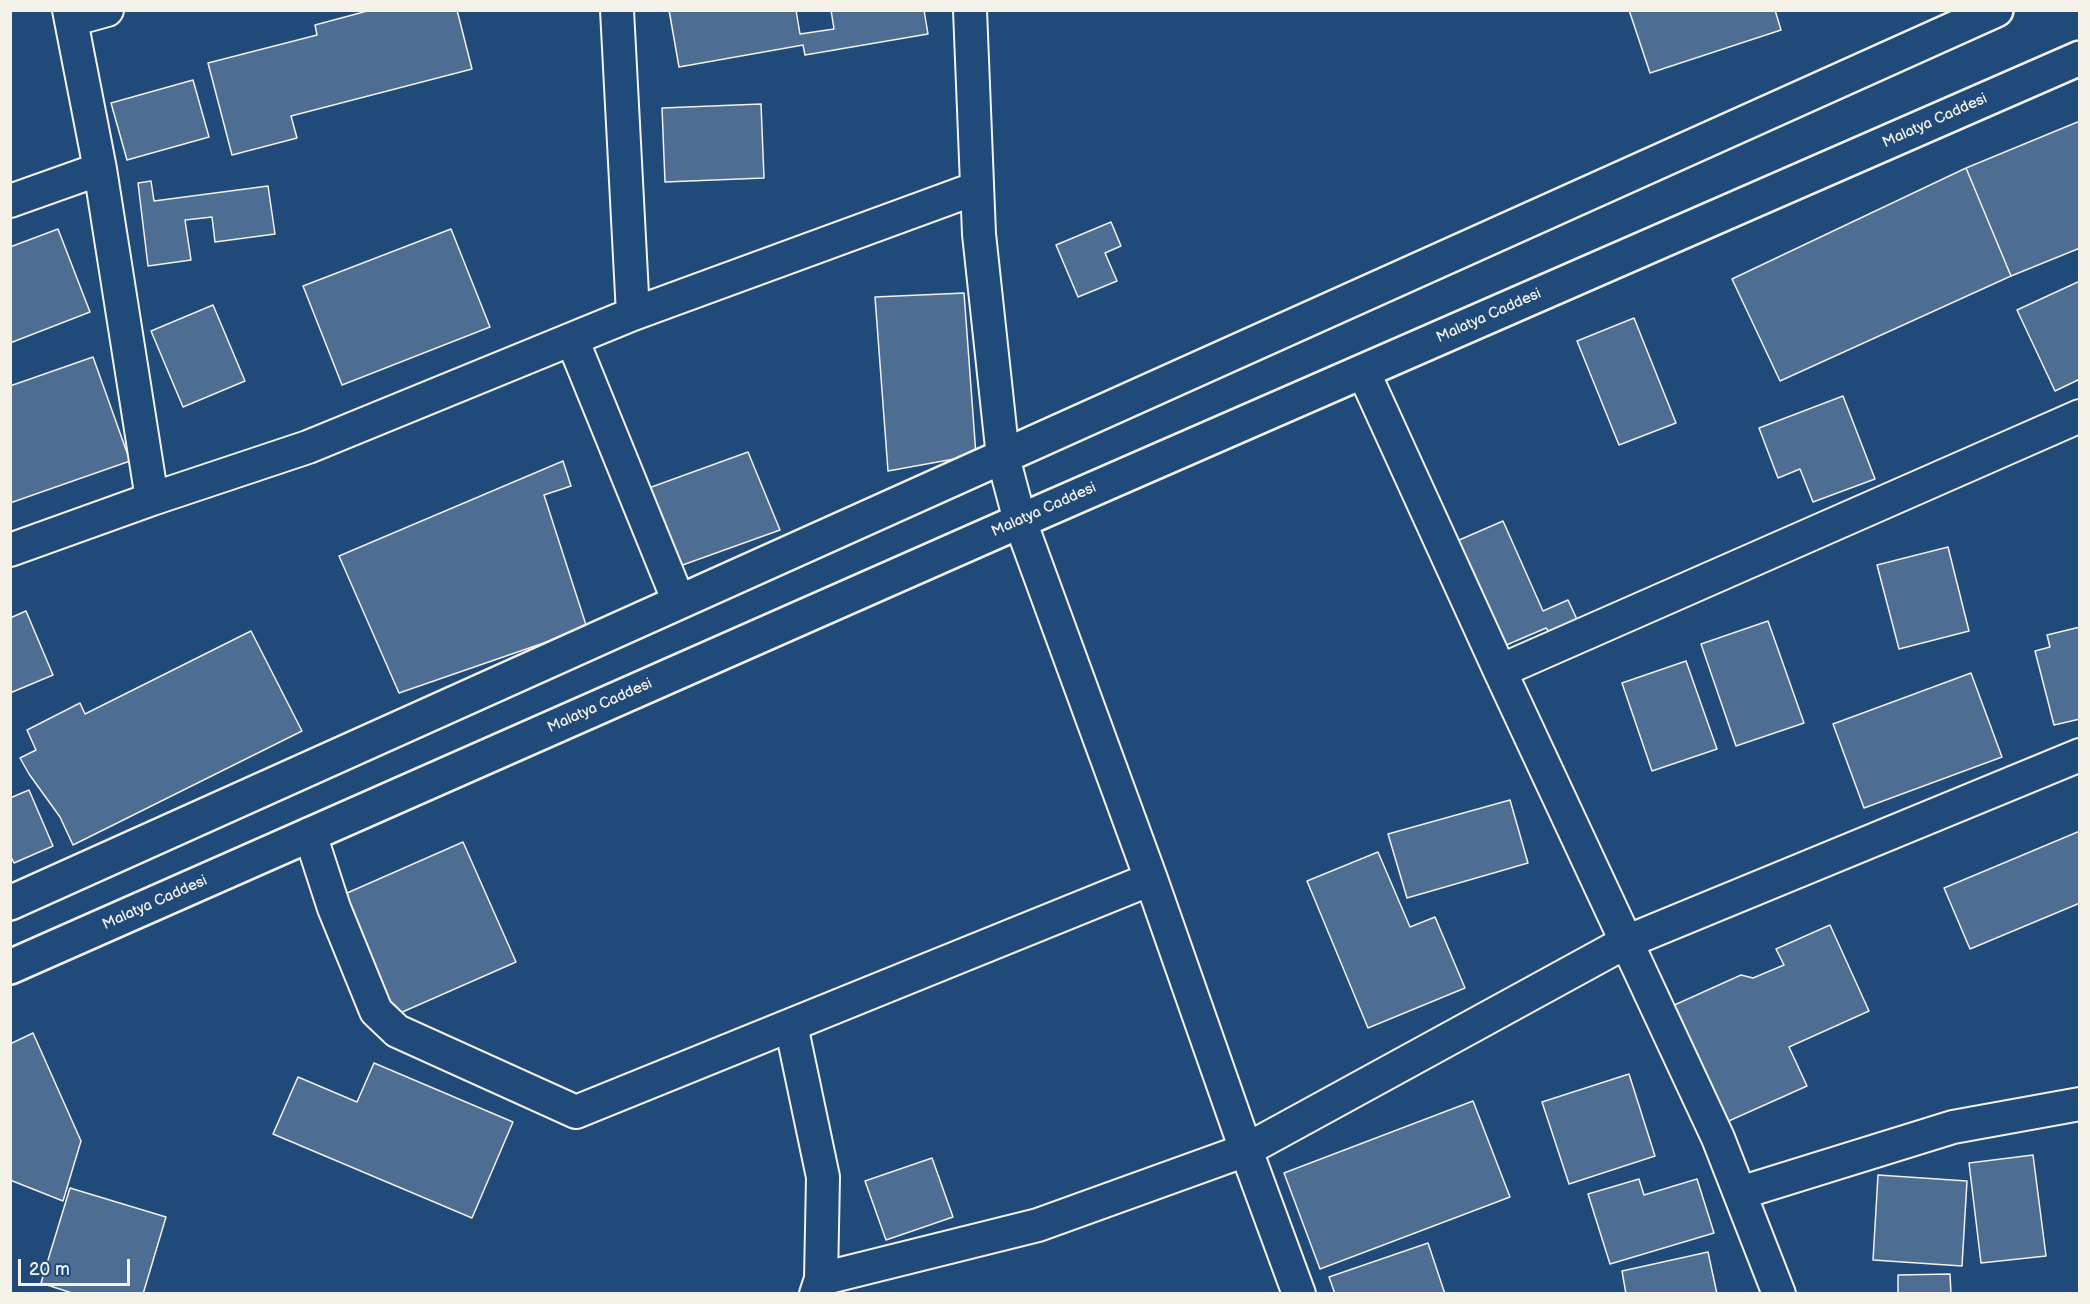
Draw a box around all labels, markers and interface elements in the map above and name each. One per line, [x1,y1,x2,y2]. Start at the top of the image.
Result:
street label: Malatya Caddesi [1880,90,1990,152]
street label: Malatya Caddesi [1434,285,1544,347]
street label: Malatya Caddesi [989,479,1099,541]
street label: Malatya Caddesi [545,675,655,737]
street label: Malatya Caddesi [100,872,210,934]
scale bar [21,1247,134,1285]
text: 20 m [29,1259,70,1280]

